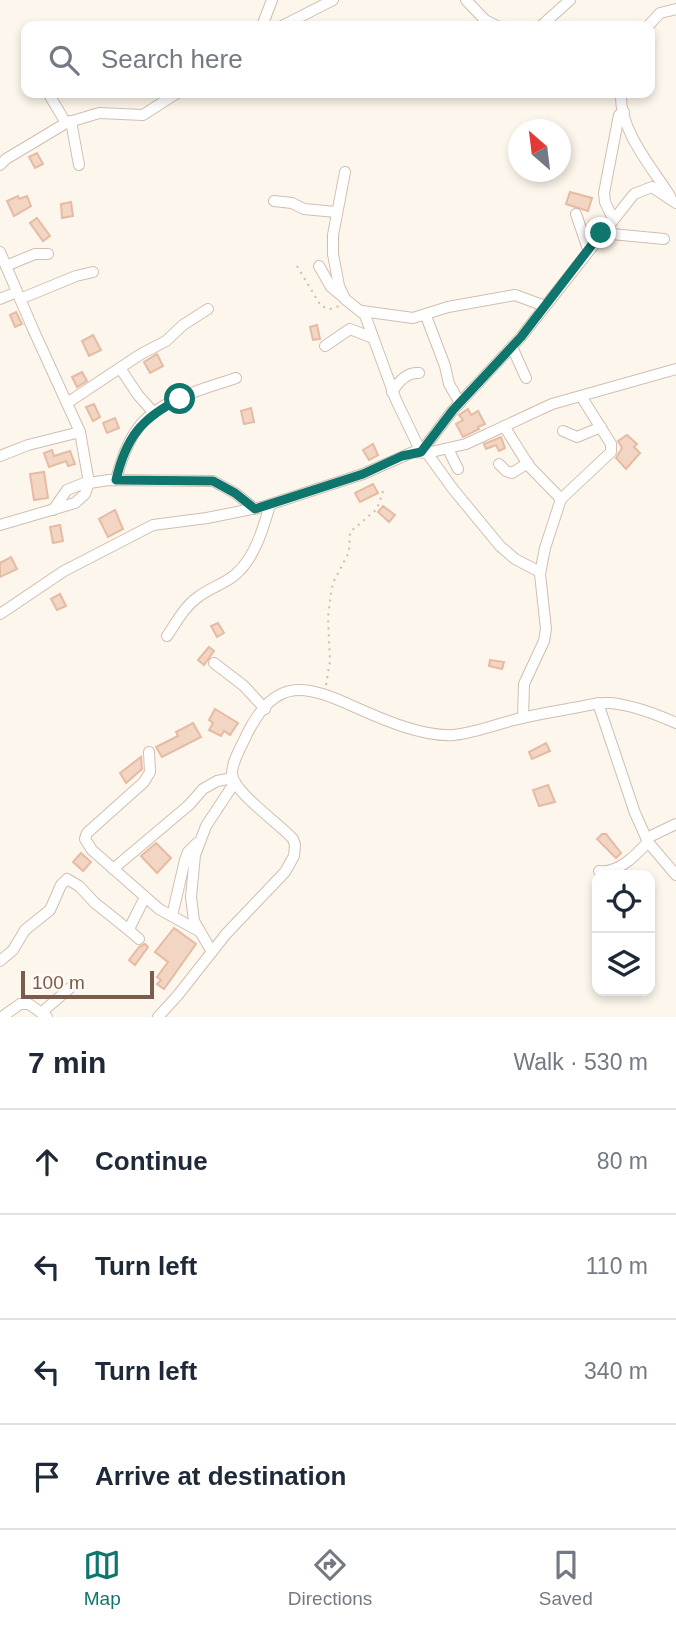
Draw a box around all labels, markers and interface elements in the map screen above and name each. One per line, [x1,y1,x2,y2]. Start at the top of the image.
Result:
search box [21,21,655,98]
icon: search [45,41,83,79]
text: Search here [101,44,243,74]
north arrow [508,119,571,182]
route end [585,217,616,248]
route start [164,383,195,414]
map controls [592,870,655,996]
button: locate [592,870,655,933]
button: layers [592,933,655,996]
scale bar [21,968,154,1000]
text: 100 m [32,972,85,993]
text: 7 min [28,1046,106,1079]
text: Walk · 530 m [513,1049,648,1075]
icon: ahead [28,1143,66,1181]
text: Continue [95,1146,208,1176]
text: 80 m [597,1148,648,1174]
icon: left [28,1248,66,1286]
text: Turn left [95,1251,197,1281]
text: 110 m [586,1253,648,1279]
icon: left [28,1353,66,1391]
text: Turn left [95,1356,197,1386]
text: 340 m [584,1358,648,1384]
icon: arrive [28,1458,66,1496]
text: Arrive at destination [95,1461,346,1491]
tab: Map [83,1546,121,1610]
tab: Directions [288,1546,372,1610]
tab: Saved [539,1546,593,1610]

